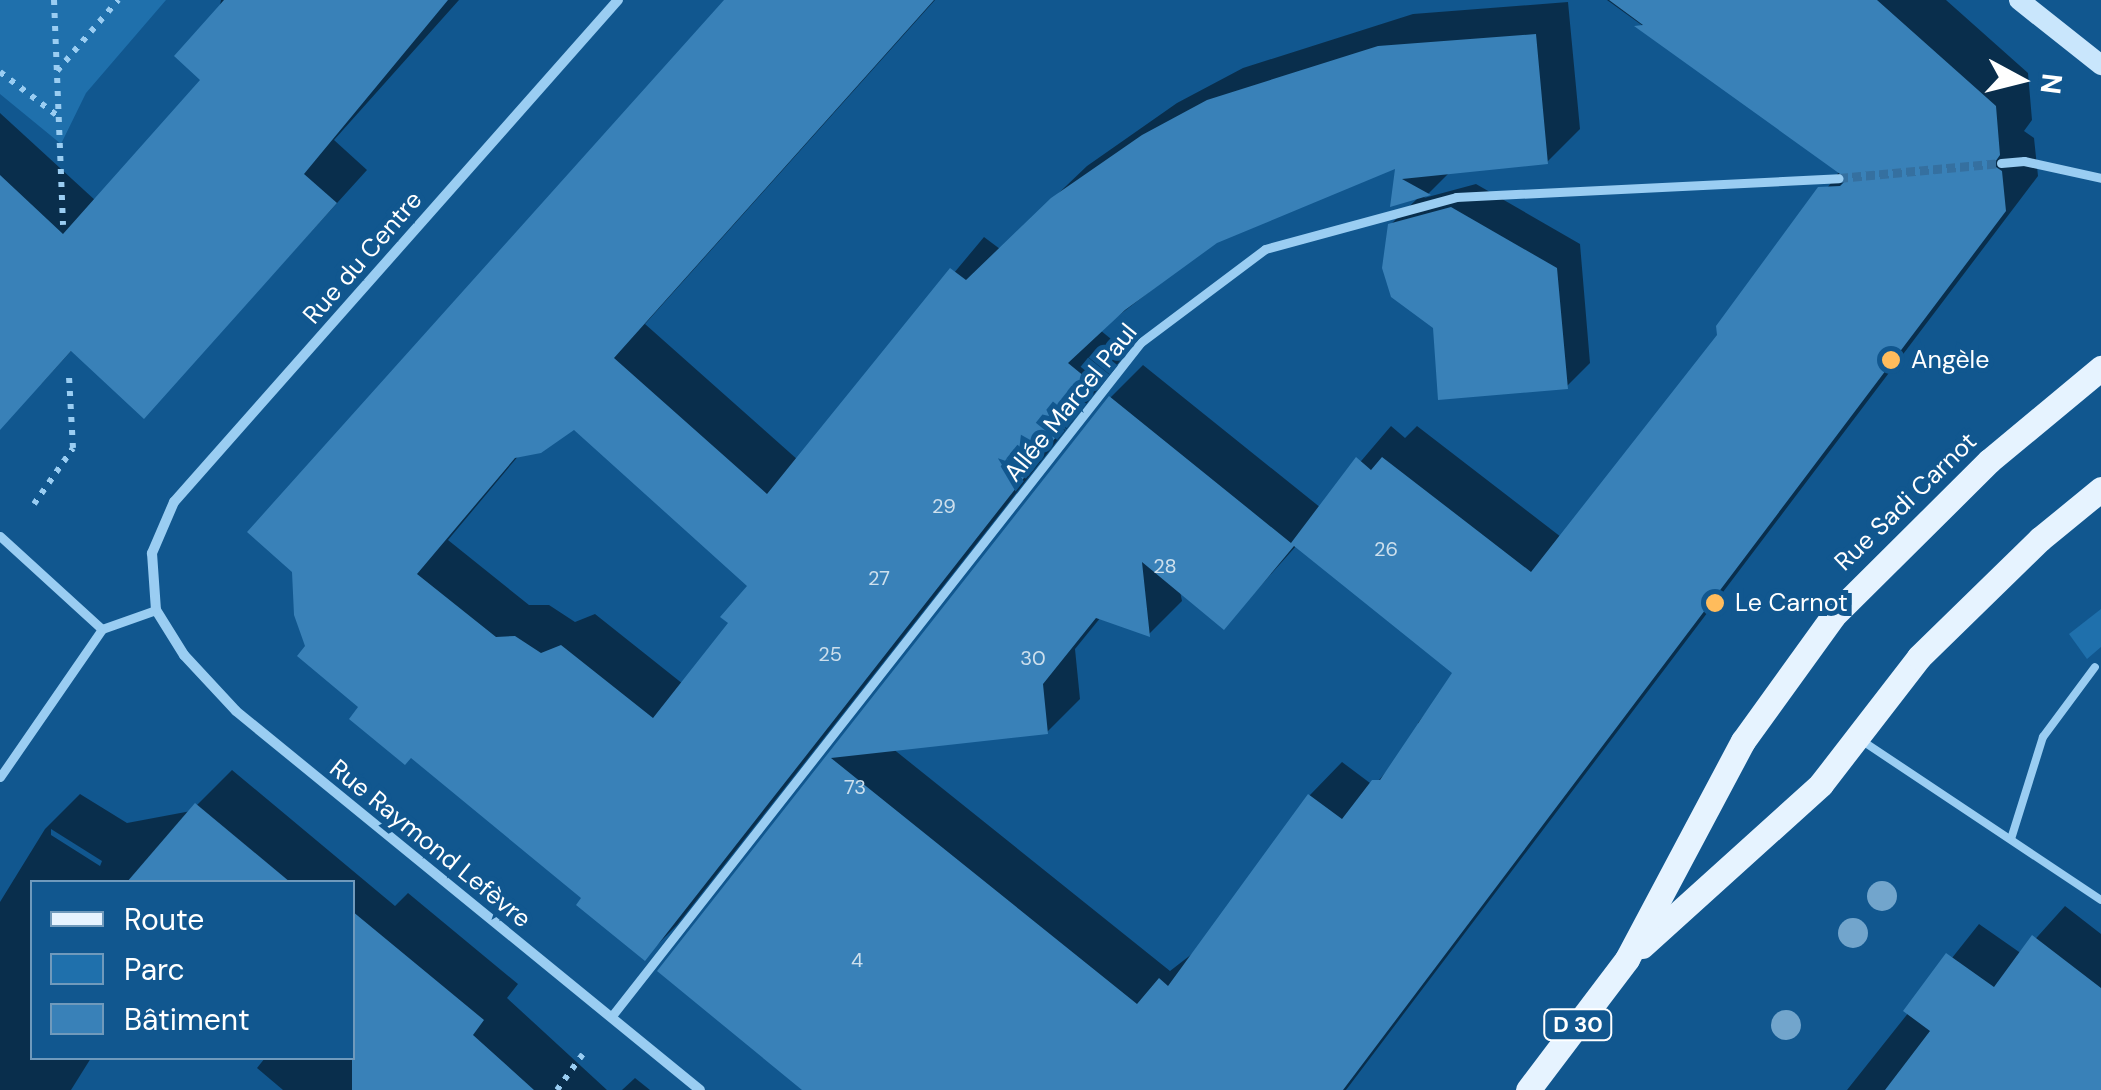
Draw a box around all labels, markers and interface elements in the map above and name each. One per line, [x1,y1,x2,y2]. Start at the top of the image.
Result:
north arrow [1971,30,2071,130]
text: N [2032,71,2071,96]
street label: Rue du Centre [297,186,429,330]
street label: Allée Marcel Paul [998,318,1144,488]
place label: Angèle [1911,345,1989,375]
marker: Angèle [1880,349,1902,371]
street label: Rue Sadi Carnot [1829,427,1983,577]
house number: 29 [932,494,956,518]
house number: 26 [1374,537,1398,561]
house number: 28 [1153,554,1177,578]
house number: 27 [868,566,890,590]
place label: Le Carnot [1735,588,1848,618]
marker: Le Carnot [1704,592,1726,614]
house number: 25 [818,642,842,666]
house number: 30 [1020,646,1046,670]
street label: Rue Raymond Lefèvre [323,754,537,934]
house number: 73 [844,775,866,799]
legend [30,880,355,1060]
text: Route [124,900,204,939]
house number: 4 [851,948,863,972]
text: Parc [124,950,185,989]
text: Bâtiment [124,1000,250,1039]
road number: D 30 [1543,1008,1613,1042]

